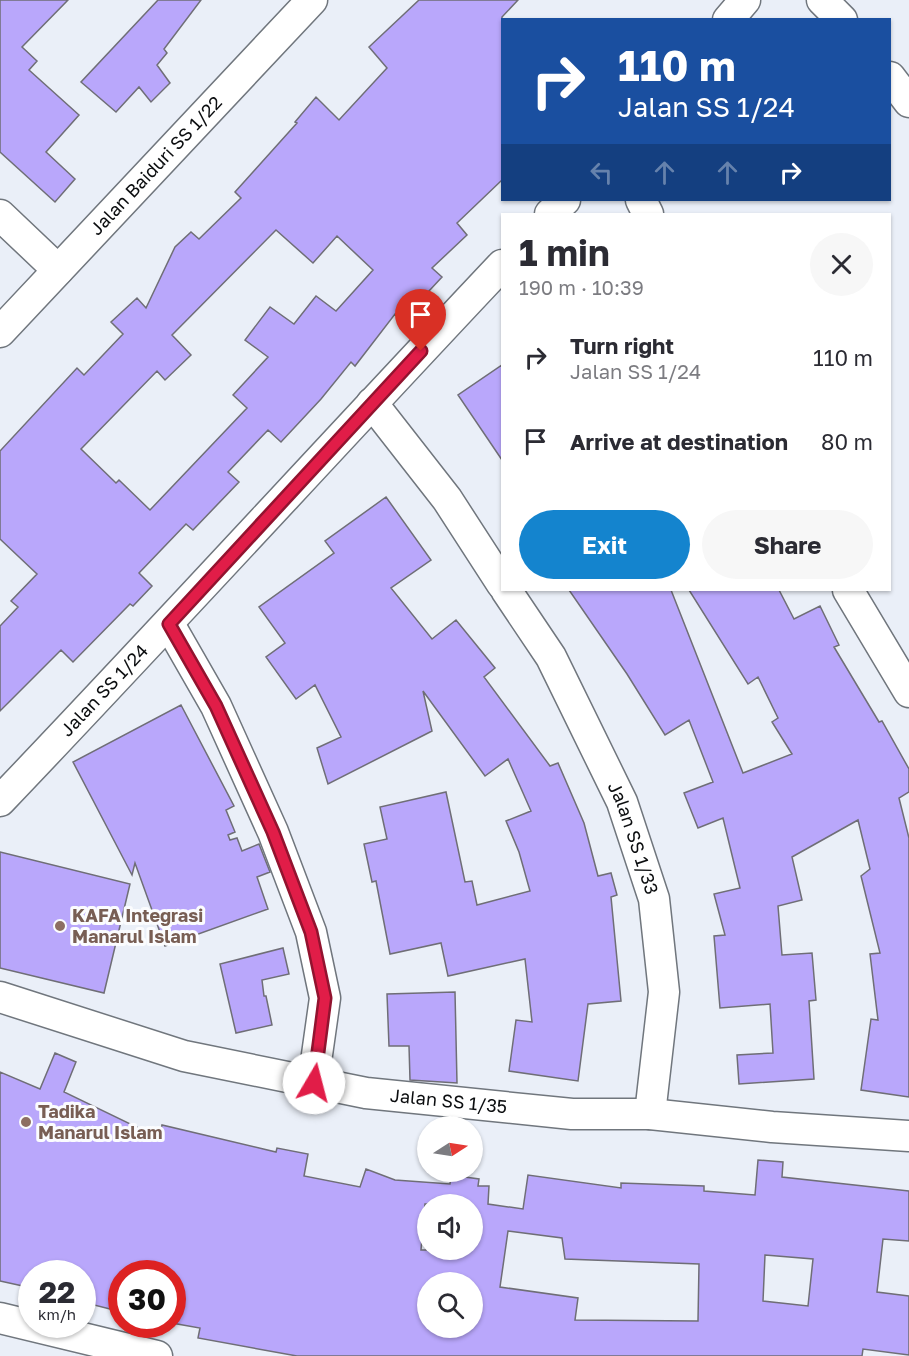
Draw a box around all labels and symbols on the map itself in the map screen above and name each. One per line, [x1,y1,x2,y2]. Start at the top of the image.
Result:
street label: Jalan Baiduri SS 1/22 [85,91,226,239]
pin [395,289,446,351]
street label: Jalan SS 1/24 [55,639,152,740]
street label: Jalan SS 1/33 [604,778,664,897]
place label: KAFA Integrasi Manarul Islam [72,904,203,947]
marker: KAFA Integrasi Manarul Islam [53,919,67,933]
position arrow [282,1051,346,1115]
street label: Jalan SS 1/35 [389,1084,508,1117]
place label: Tadika Manarul Islam [38,1100,162,1143]
marker: Tadika Manarul Islam [19,1115,33,1129]
north arrow [417,1116,483,1182]
speed limit sign: 30 [108,1260,186,1338]

